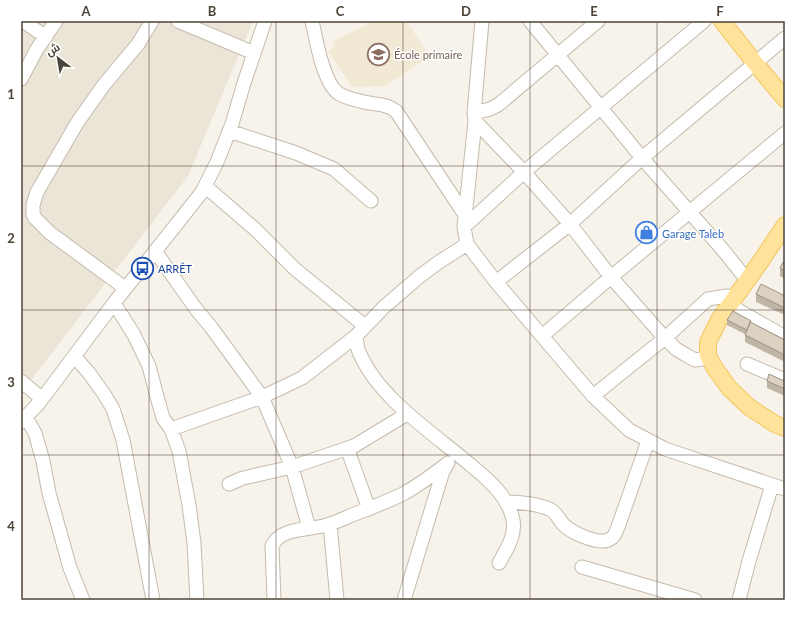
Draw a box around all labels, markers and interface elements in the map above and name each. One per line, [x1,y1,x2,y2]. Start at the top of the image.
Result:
text: A [80,3,91,19]
text: B [208,3,217,19]
text: C [336,3,345,19]
text: D [461,3,471,19]
text: E [590,3,598,19]
text: F [716,3,724,19]
north arrow [38,38,78,78]
text: ش [43,40,63,59]
school or university icon: École primaire [366,41,392,67]
place label: École primaire [394,48,462,61]
text: 1 [7,86,15,102]
shop icon: Garage Taleb [634,220,660,246]
place label: Garage Taleb [662,227,724,240]
text: 2 [7,230,15,246]
bus stop icon: ARRÊT [130,255,156,281]
place label: ARRÊT [158,262,193,275]
text: 3 [7,374,15,390]
text: 4 [7,518,15,534]

